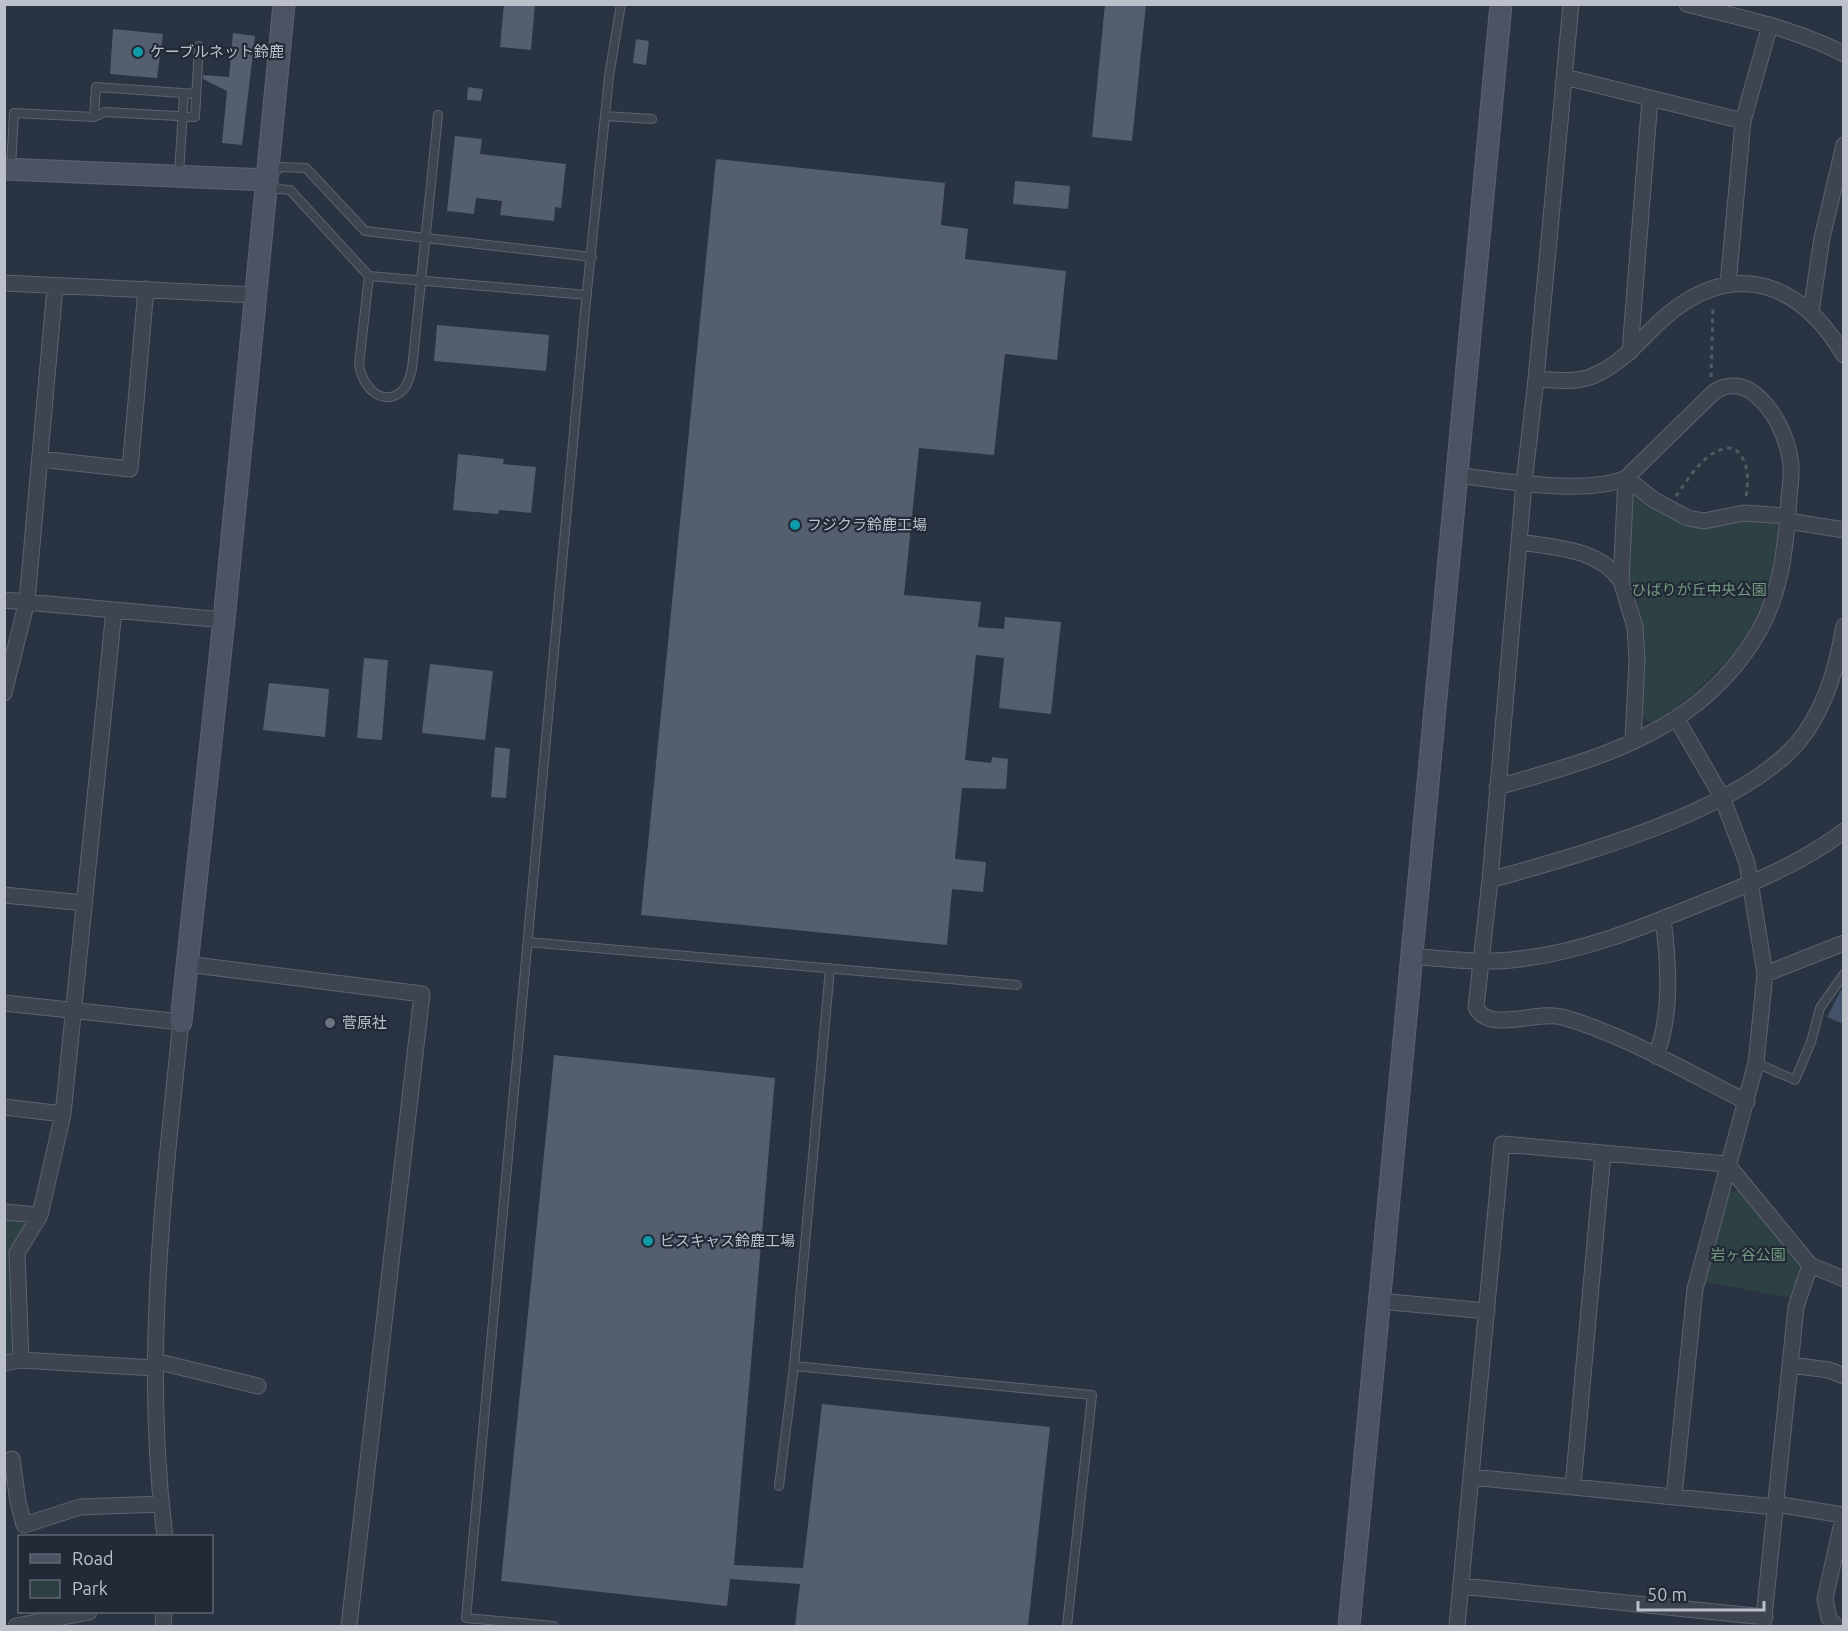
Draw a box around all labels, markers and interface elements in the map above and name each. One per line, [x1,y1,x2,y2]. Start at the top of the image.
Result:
place label: ケーブルネット鈴鹿 [150,43,284,60]
marker: ケーブルネット鈴鹿 [131,45,145,59]
place label: フジクラ鈴鹿工場 [807,516,927,533]
marker: フジクラ鈴鹿工場 [788,518,802,532]
park label: ひばりが丘中央公園 [1631,581,1767,598]
place label: 菅原社 [342,1014,387,1031]
marker: 菅原社 [323,1016,337,1030]
place label: ビスキャス鈴鹿工場 [660,1232,795,1249]
marker: ビスキャス鈴鹿工場 [641,1234,655,1248]
park label: 岩ヶ谷公園 [1710,1246,1786,1263]
legend [18,1535,213,1613]
text: Road [72,1548,114,1568]
scale bar [1638,1574,1764,1612]
text: Park [72,1578,108,1598]
text: 50 m [1647,1584,1687,1604]

